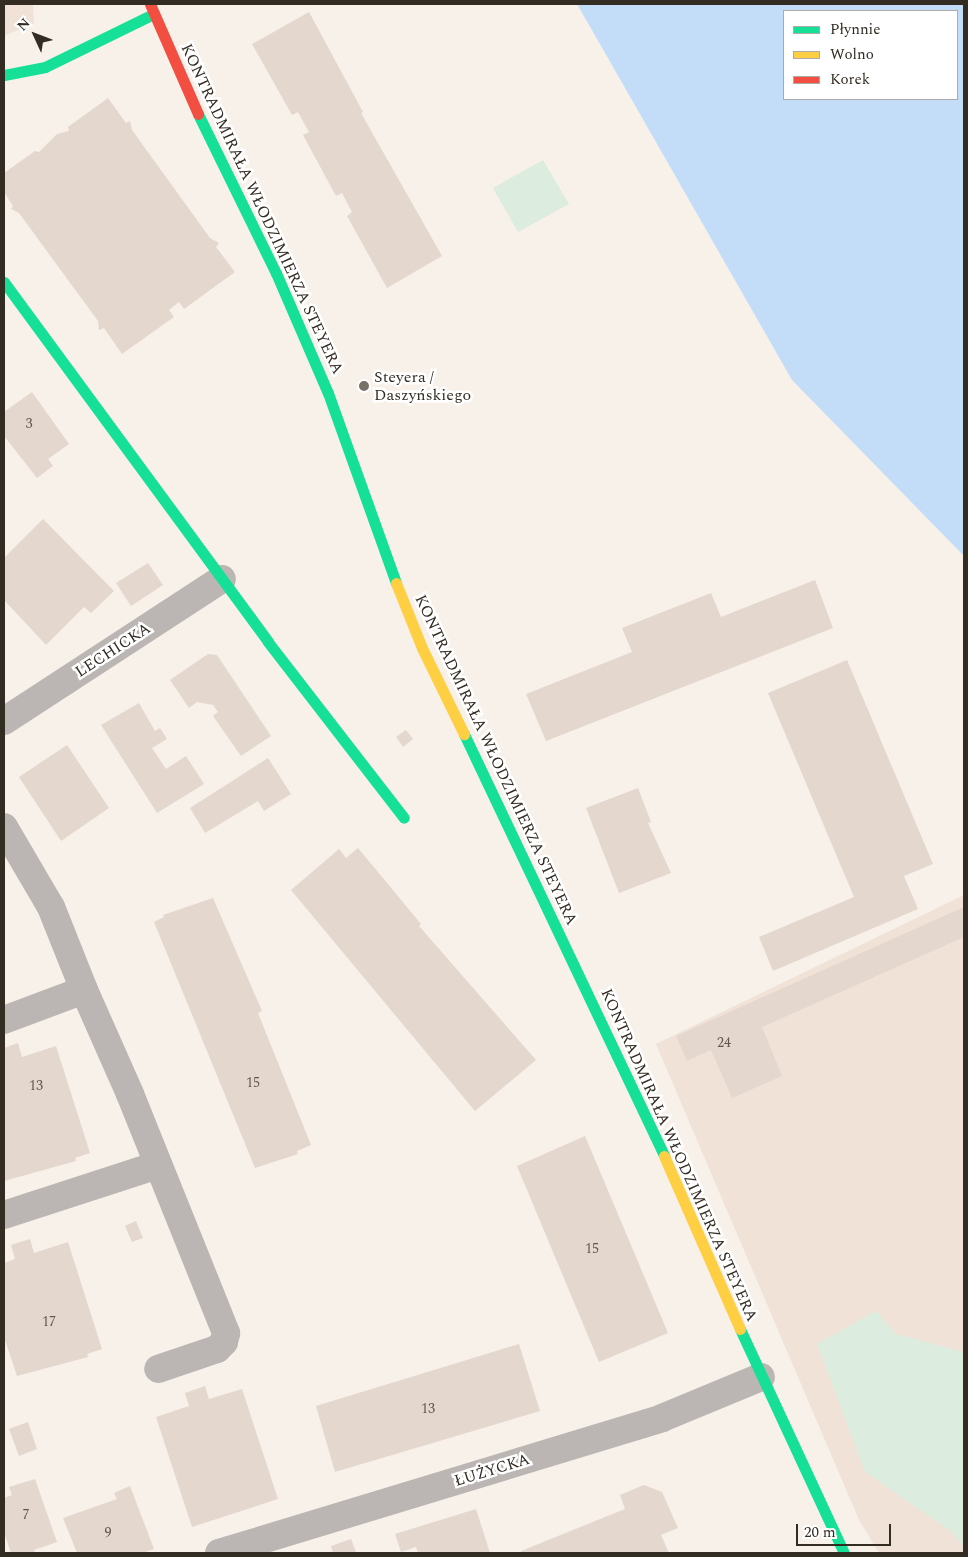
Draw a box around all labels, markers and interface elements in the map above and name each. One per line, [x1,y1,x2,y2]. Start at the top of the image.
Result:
north arrow [10,10,60,60]
legend [783,10,958,100]
text: N [12,13,35,36]
text: Płynnie [830,18,881,41]
street label: KONTRADMIRAŁA WŁODZIMIERZA STEYERA [177,41,347,377]
text: Wolno [830,43,874,66]
text: Korek [830,68,870,91]
place label: Steyera / Daszyńskiego [374,367,471,405]
marker: Steyera / Daszyńskiego [358,380,370,392]
house number: 3 [26,416,32,432]
street label: KONTRADMIRAŁA WŁODZIMIERZA STEYERA [411,592,581,928]
street label: LECHICKA [72,619,154,681]
street label: KONTRADMIRAŁA WŁODZIMIERZA STEYERA [597,986,761,1324]
house number: 24 [717,1035,731,1051]
house number: 15 [246,1075,260,1091]
house number: 13 [29,1078,43,1094]
house number: 15 [585,1241,599,1257]
house number: 17 [42,1314,56,1330]
house number: 13 [421,1401,435,1417]
street label: ŁUŻYCKA [452,1449,532,1491]
house number: 7 [23,1507,29,1523]
scale bar [798,1514,893,1546]
text: 20 m [804,1521,836,1544]
house number: 9 [105,1525,111,1541]

